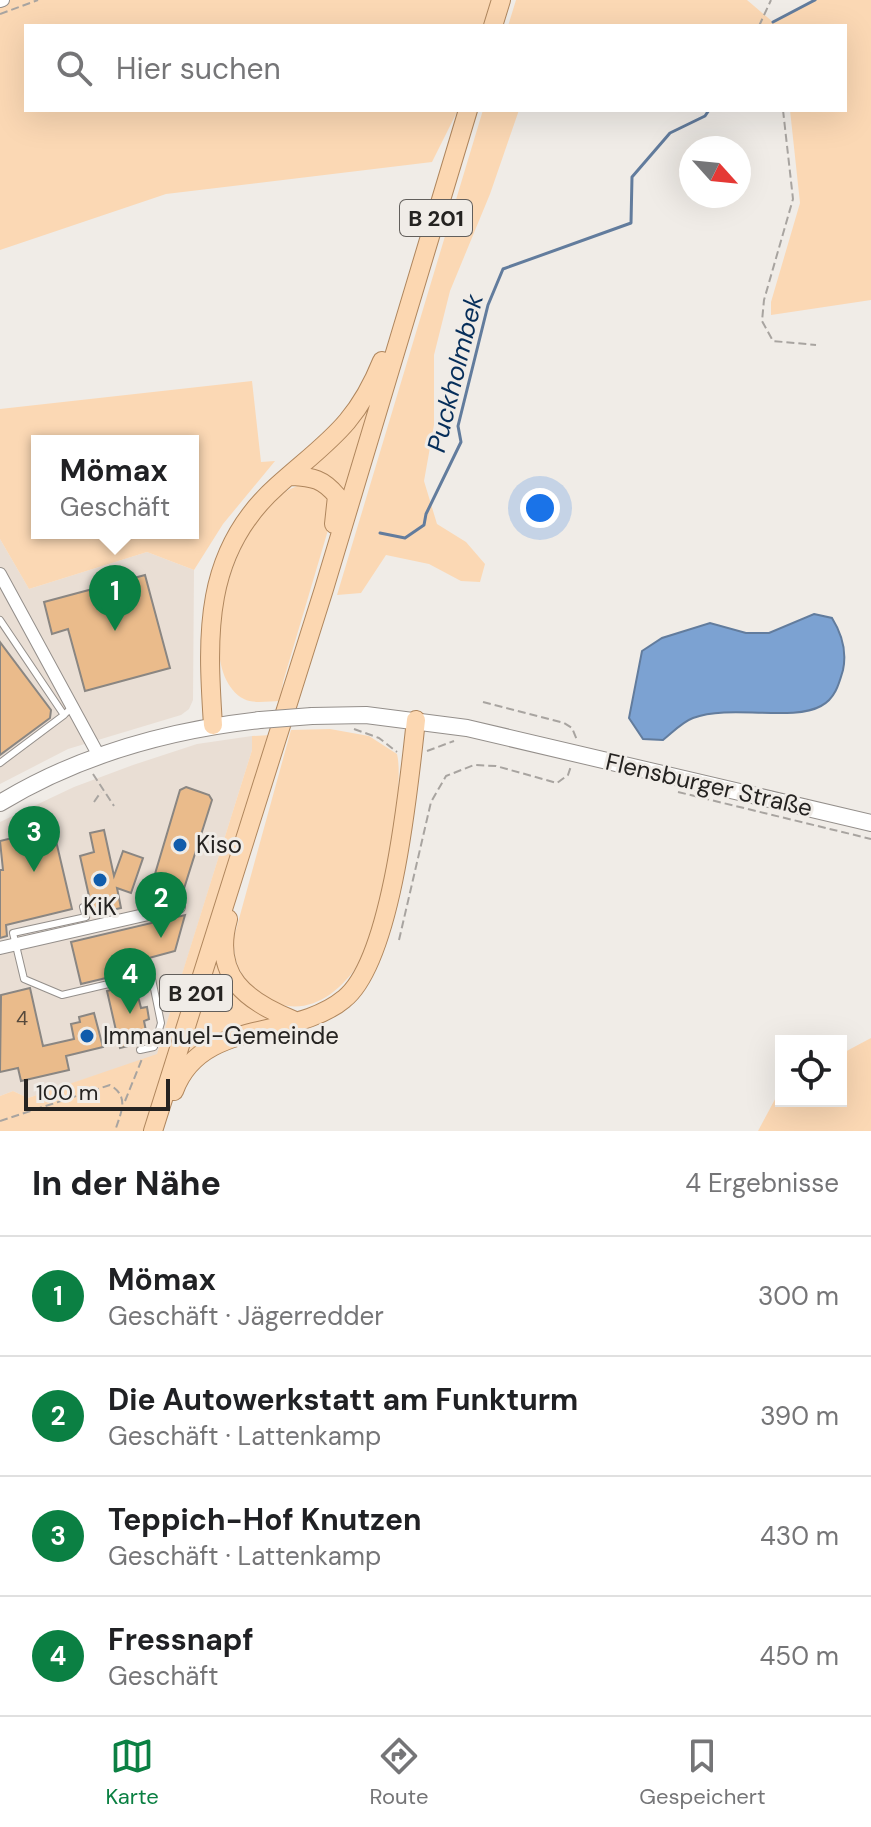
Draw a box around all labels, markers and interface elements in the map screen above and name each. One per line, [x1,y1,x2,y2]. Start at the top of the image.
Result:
search box [24,24,847,112]
icon: search [52,46,96,90]
text: Hier suchen [116,49,281,88]
north arrow [679,136,751,208]
road number: B 201 [400,200,472,236]
water label: Puckholmbek [419,290,491,456]
popup [31,435,199,539]
text: Mömax [60,451,168,490]
your location [520,488,560,528]
text: Geschäft [60,490,170,524]
pin: 1 [89,565,141,631]
street label: Flensburger Straße [603,746,816,823]
pin: 3 [8,806,60,872]
place label: Kiso [196,829,242,860]
marker: Kiso [171,836,189,854]
marker: KiK [91,871,109,889]
pin: 2 [135,872,187,938]
place label: KiK [83,891,117,922]
pin: 4 [104,948,156,1014]
road number: B 201 [160,975,232,1011]
house number: 4 [16,1005,28,1031]
place label: Immanuel-Gemeinde [103,1020,339,1051]
marker: Immanuel-Gemeinde [78,1027,96,1045]
map controls [775,1035,847,1107]
button: locate [775,1035,847,1107]
scale bar [24,1075,170,1111]
text: 100 m [36,1078,98,1107]
text: In der Nähe [32,1161,221,1206]
text: 4 Ergebnisse [685,1166,839,1200]
text: Mömax [108,1260,216,1299]
text: 1 [53,1279,63,1313]
text: 300 m [758,1279,839,1313]
text: Geschäft · Jägerredder [108,1299,384,1333]
text: Die Autowerkstatt am Funkturm [108,1380,578,1419]
text: 2 [50,1399,66,1433]
text: 390 m [760,1399,839,1433]
text: Geschäft · Lattenkamp [108,1419,381,1453]
text: Teppich-Hof Knutzen [108,1500,422,1539]
text: 3 [50,1519,66,1553]
text: 430 m [760,1519,839,1553]
text: Geschäft · Lattenkamp [108,1539,381,1573]
text: Fressnapf [108,1620,254,1659]
text: 4 [50,1639,66,1673]
text: 450 m [759,1639,839,1673]
text: Geschäft [108,1659,219,1693]
tab: Karte [105,1734,159,1811]
tab: Route [370,1734,428,1811]
tab: Gespeichert [639,1734,766,1811]

